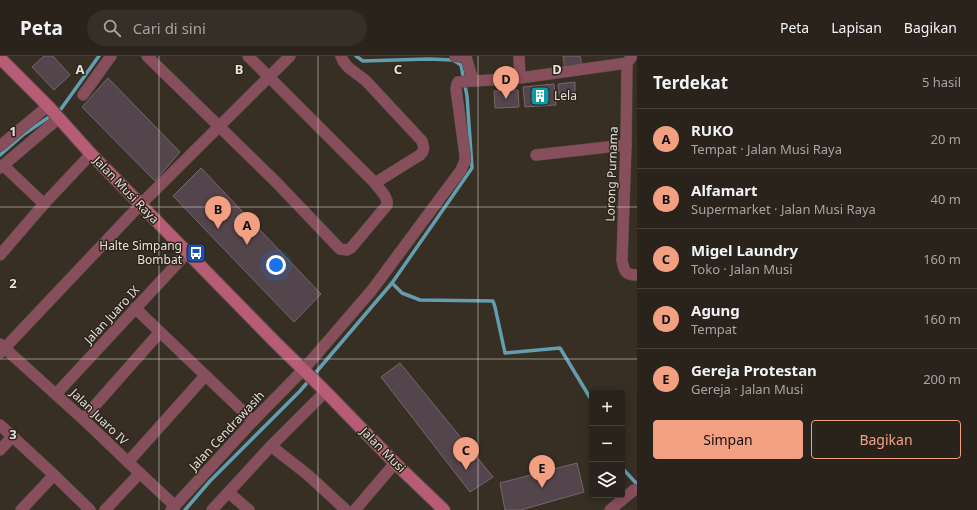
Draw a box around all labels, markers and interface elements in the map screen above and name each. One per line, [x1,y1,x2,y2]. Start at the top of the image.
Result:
search box [87,10,367,46]
text: Peta [20,15,63,41]
icon: search [101,17,123,39]
text: Cari di sini [133,18,206,38]
text: Peta [780,18,809,37]
text: Lapisan [831,18,882,37]
text: Bagikan [904,18,957,37]
text: A [76,60,85,78]
text: B [235,60,243,78]
text: C [394,60,402,78]
text: D [552,60,562,78]
pin: D [493,66,519,99]
text: Terdekat [653,71,728,94]
text: 5 hasil [922,73,961,91]
building icon: Lela [529,85,551,107]
place label: Lela [554,87,577,104]
text: RUKO [691,120,734,140]
text: 1 [9,122,17,140]
street label: Lorong Purnama [601,126,622,222]
text: A [662,130,671,148]
text: 20 m [931,130,961,148]
text: Tempat · Jalan Musi Raya [691,140,842,158]
street label: Jalan Musi Raya [89,151,163,227]
text: Alfamart [691,180,757,200]
text: B [662,190,670,208]
text: 40 m [931,190,961,208]
pin: B [205,196,231,229]
text: Supermarket · Jalan Musi Raya [691,200,876,218]
pin: A [234,212,260,245]
place label: Halte Simpang Bombat [99,237,183,268]
text: Migel Laundry [691,240,798,260]
bus stop icon: Halte Simpang Bombat [185,242,207,264]
text: C [662,250,670,268]
text: 160 m [923,250,961,268]
your location [266,255,286,275]
text: Toko · Jalan Musi [691,260,793,278]
text: 2 [9,274,17,292]
street label: Jalan Juaro IX [80,282,143,348]
text: Agung [691,300,740,320]
text: D [661,310,671,328]
text: 160 m [923,310,961,328]
text: Tempat [691,320,737,338]
text: Gereja Protestan [691,360,817,380]
text: E [662,370,670,388]
text: 200 m [923,370,961,388]
text: Gereja · Jalan Musi [691,380,803,398]
street label: Jalan Juaro IV [66,384,132,449]
street label: Jalan Cendrawasih [184,387,268,475]
map controls [589,390,625,498]
button: + [589,390,625,426]
button: Simpan [653,420,803,459]
button: Bagikan [811,420,961,459]
street label: Jalan Musi [356,423,410,476]
text: 3 [9,425,17,443]
button: − [589,426,625,462]
pin: C [453,437,479,470]
pin: E [529,455,555,488]
button: layers [589,462,625,498]

